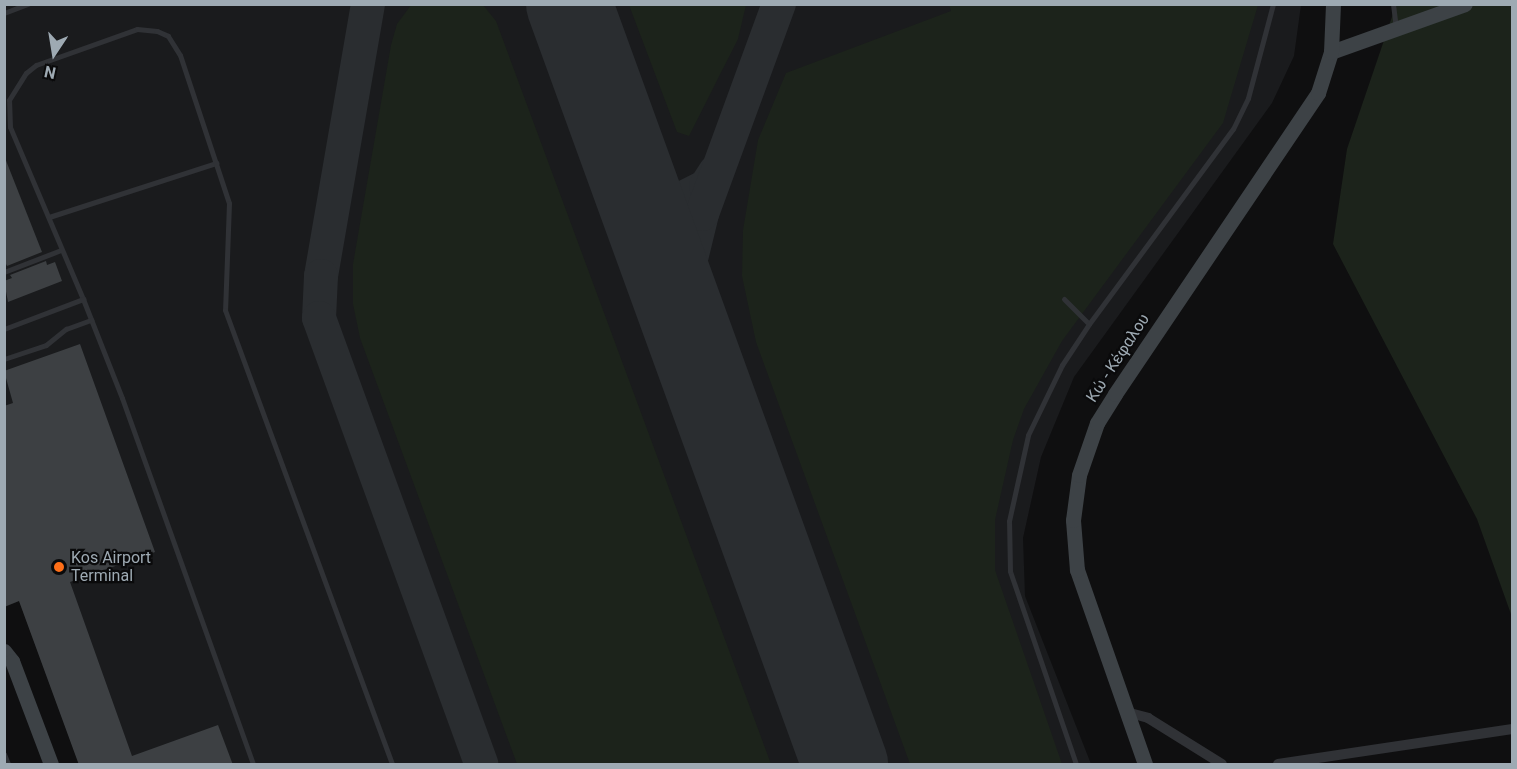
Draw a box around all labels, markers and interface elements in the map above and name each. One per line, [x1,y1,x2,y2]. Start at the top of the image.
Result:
north arrow [24,24,84,84]
text: N [43,62,58,83]
street label: Κώ - Κέφαλου [1082,310,1154,406]
place label: Kos Airport Terminal [71,548,151,586]
marker: Kos Airport Terminal [52,560,66,574]

